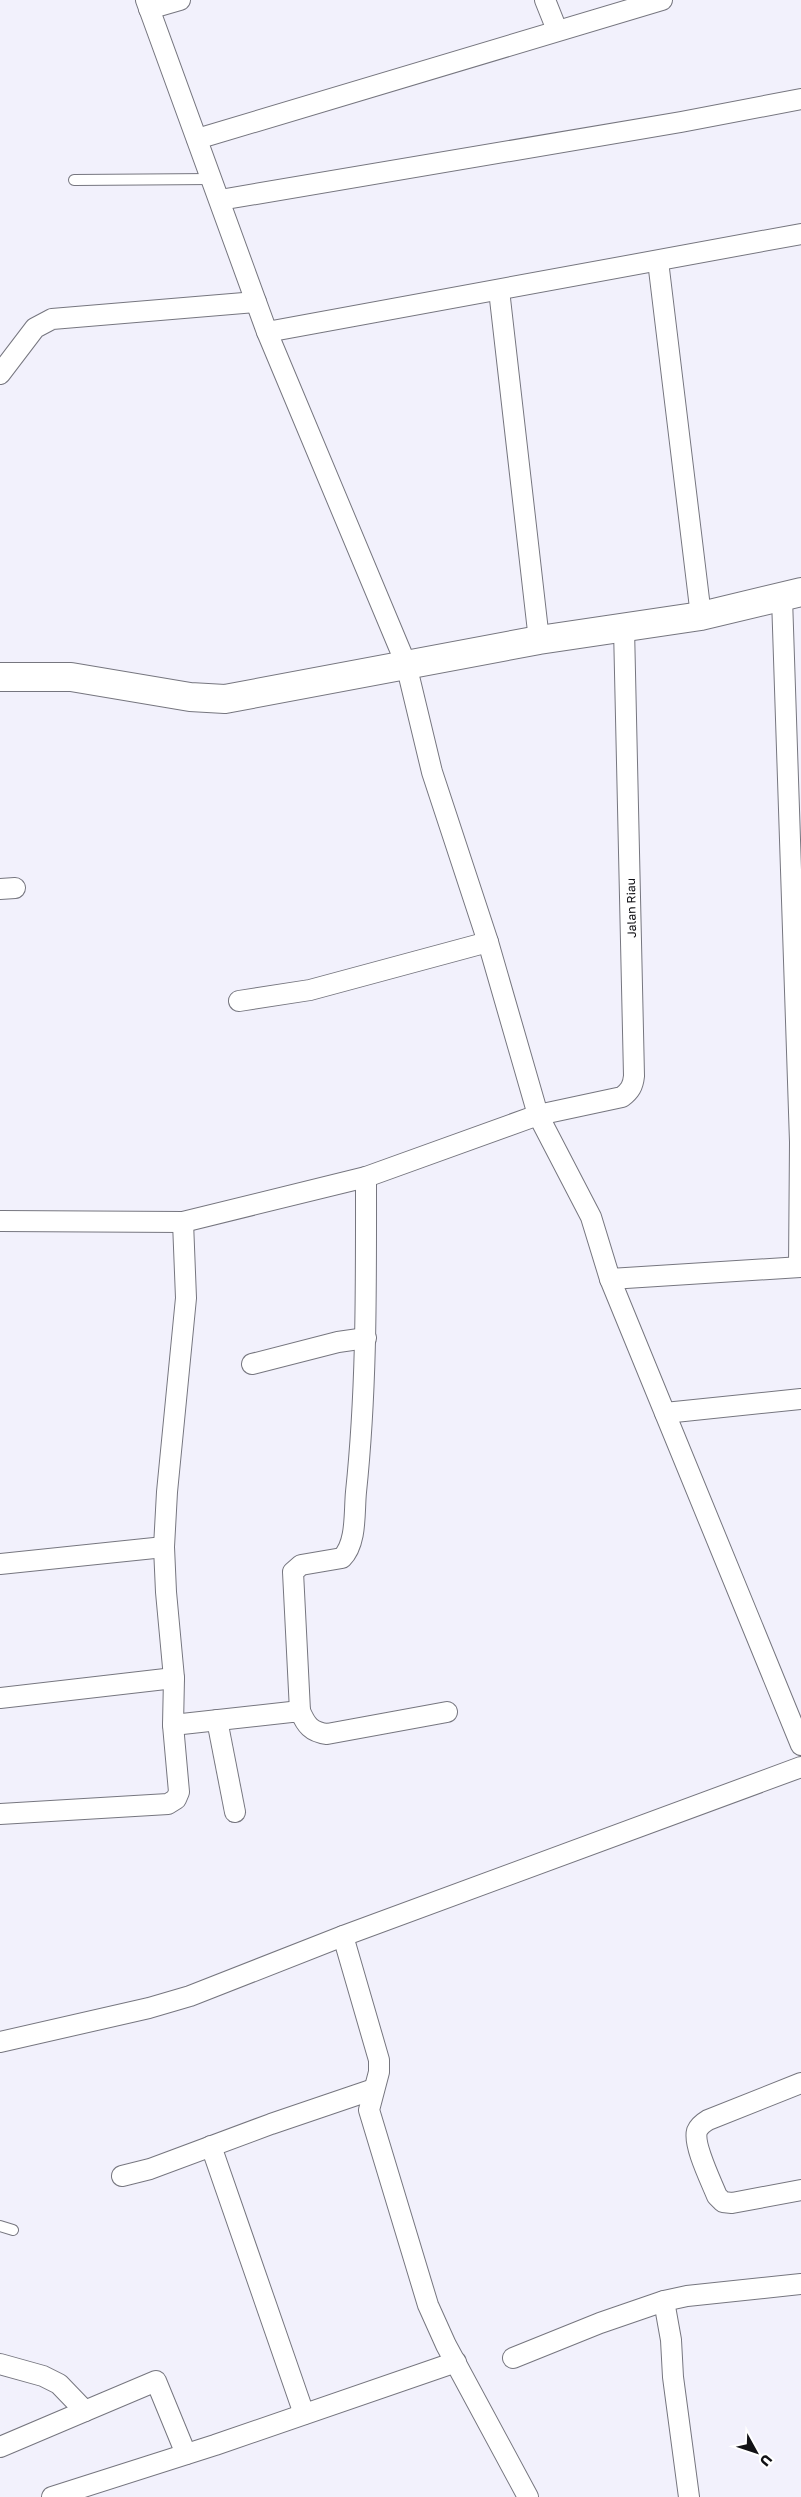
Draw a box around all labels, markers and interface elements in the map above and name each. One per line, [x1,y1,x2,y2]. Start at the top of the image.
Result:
street label: Jalan Riau [623,878,639,938]
north arrow [731,2427,781,2477]
text: U [757,2451,776,2470]

